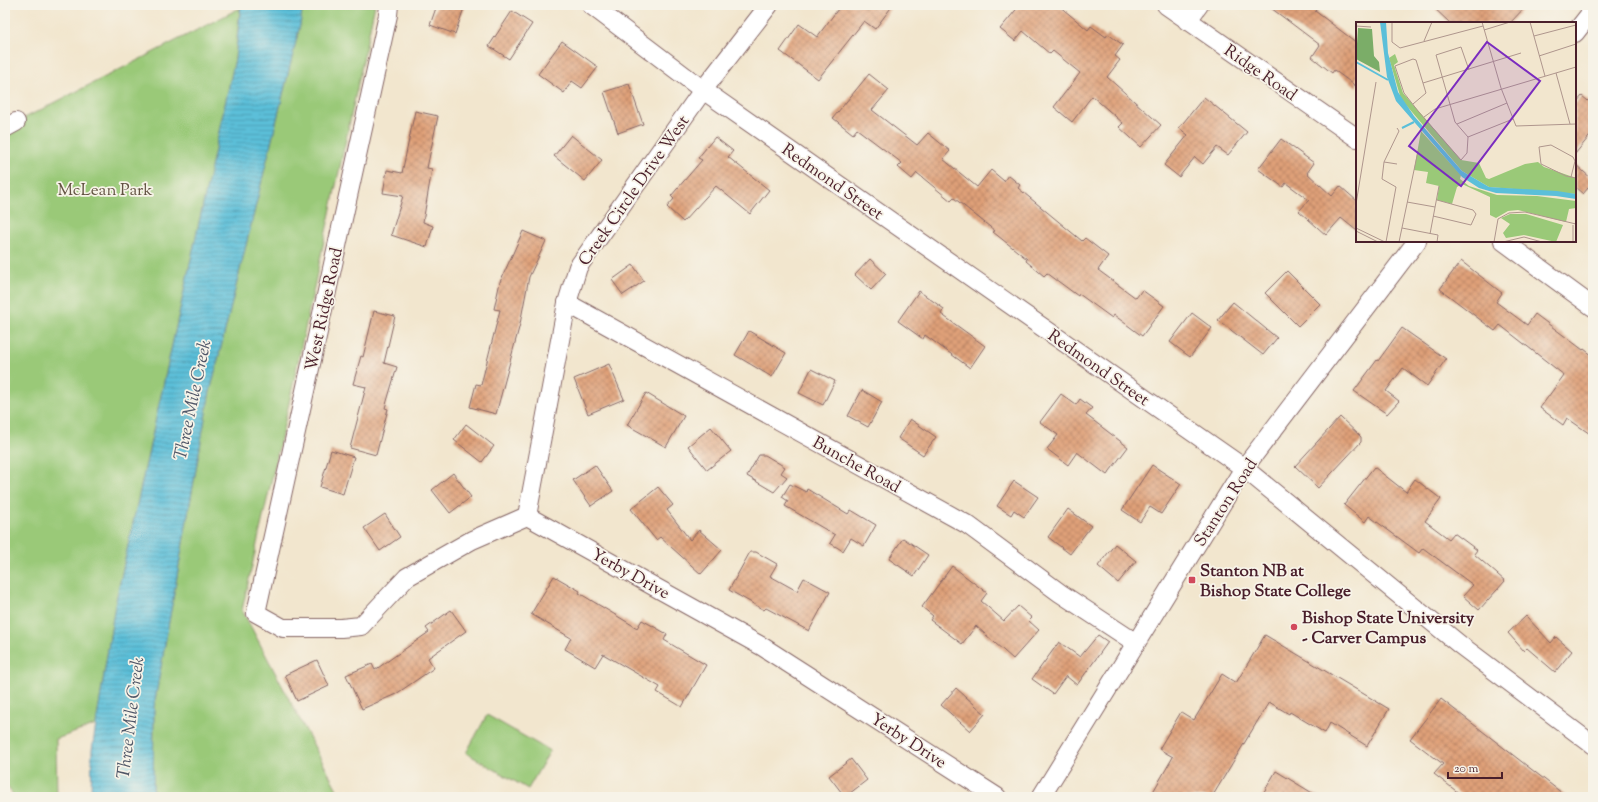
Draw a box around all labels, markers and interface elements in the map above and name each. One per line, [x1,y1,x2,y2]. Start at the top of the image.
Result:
inset map [1356,22,1576,242]
street label: Ridge Road [1218,40,1302,108]
street label: Creek Circle Drive West [573,111,696,271]
street label: Redmond Street [776,139,888,227]
park label: McLean Park [57,179,153,203]
street label: West Ridge Road [300,245,350,373]
street label: Redmond Street [1042,325,1154,413]
water label: Three Mile Creek [169,338,219,463]
street label: Bunche Road [808,432,905,500]
street label: Stanton Road [1189,454,1264,552]
street label: Yerby Drive [586,543,674,606]
place label: Stanton NB at Bishop State College [1200,560,1351,604]
marker: Stanton NB at Bishop State College [1187,575,1197,585]
place label: Bishop State University - Carver Campus [1302,607,1475,651]
marker: Bishop State University - Carver Campus [1289,622,1299,632]
water label: Three Mile Creek [112,656,152,781]
street label: Yerby Drive [865,708,951,775]
scale bar [1448,754,1502,780]
text: 20 m [1454,760,1479,778]

